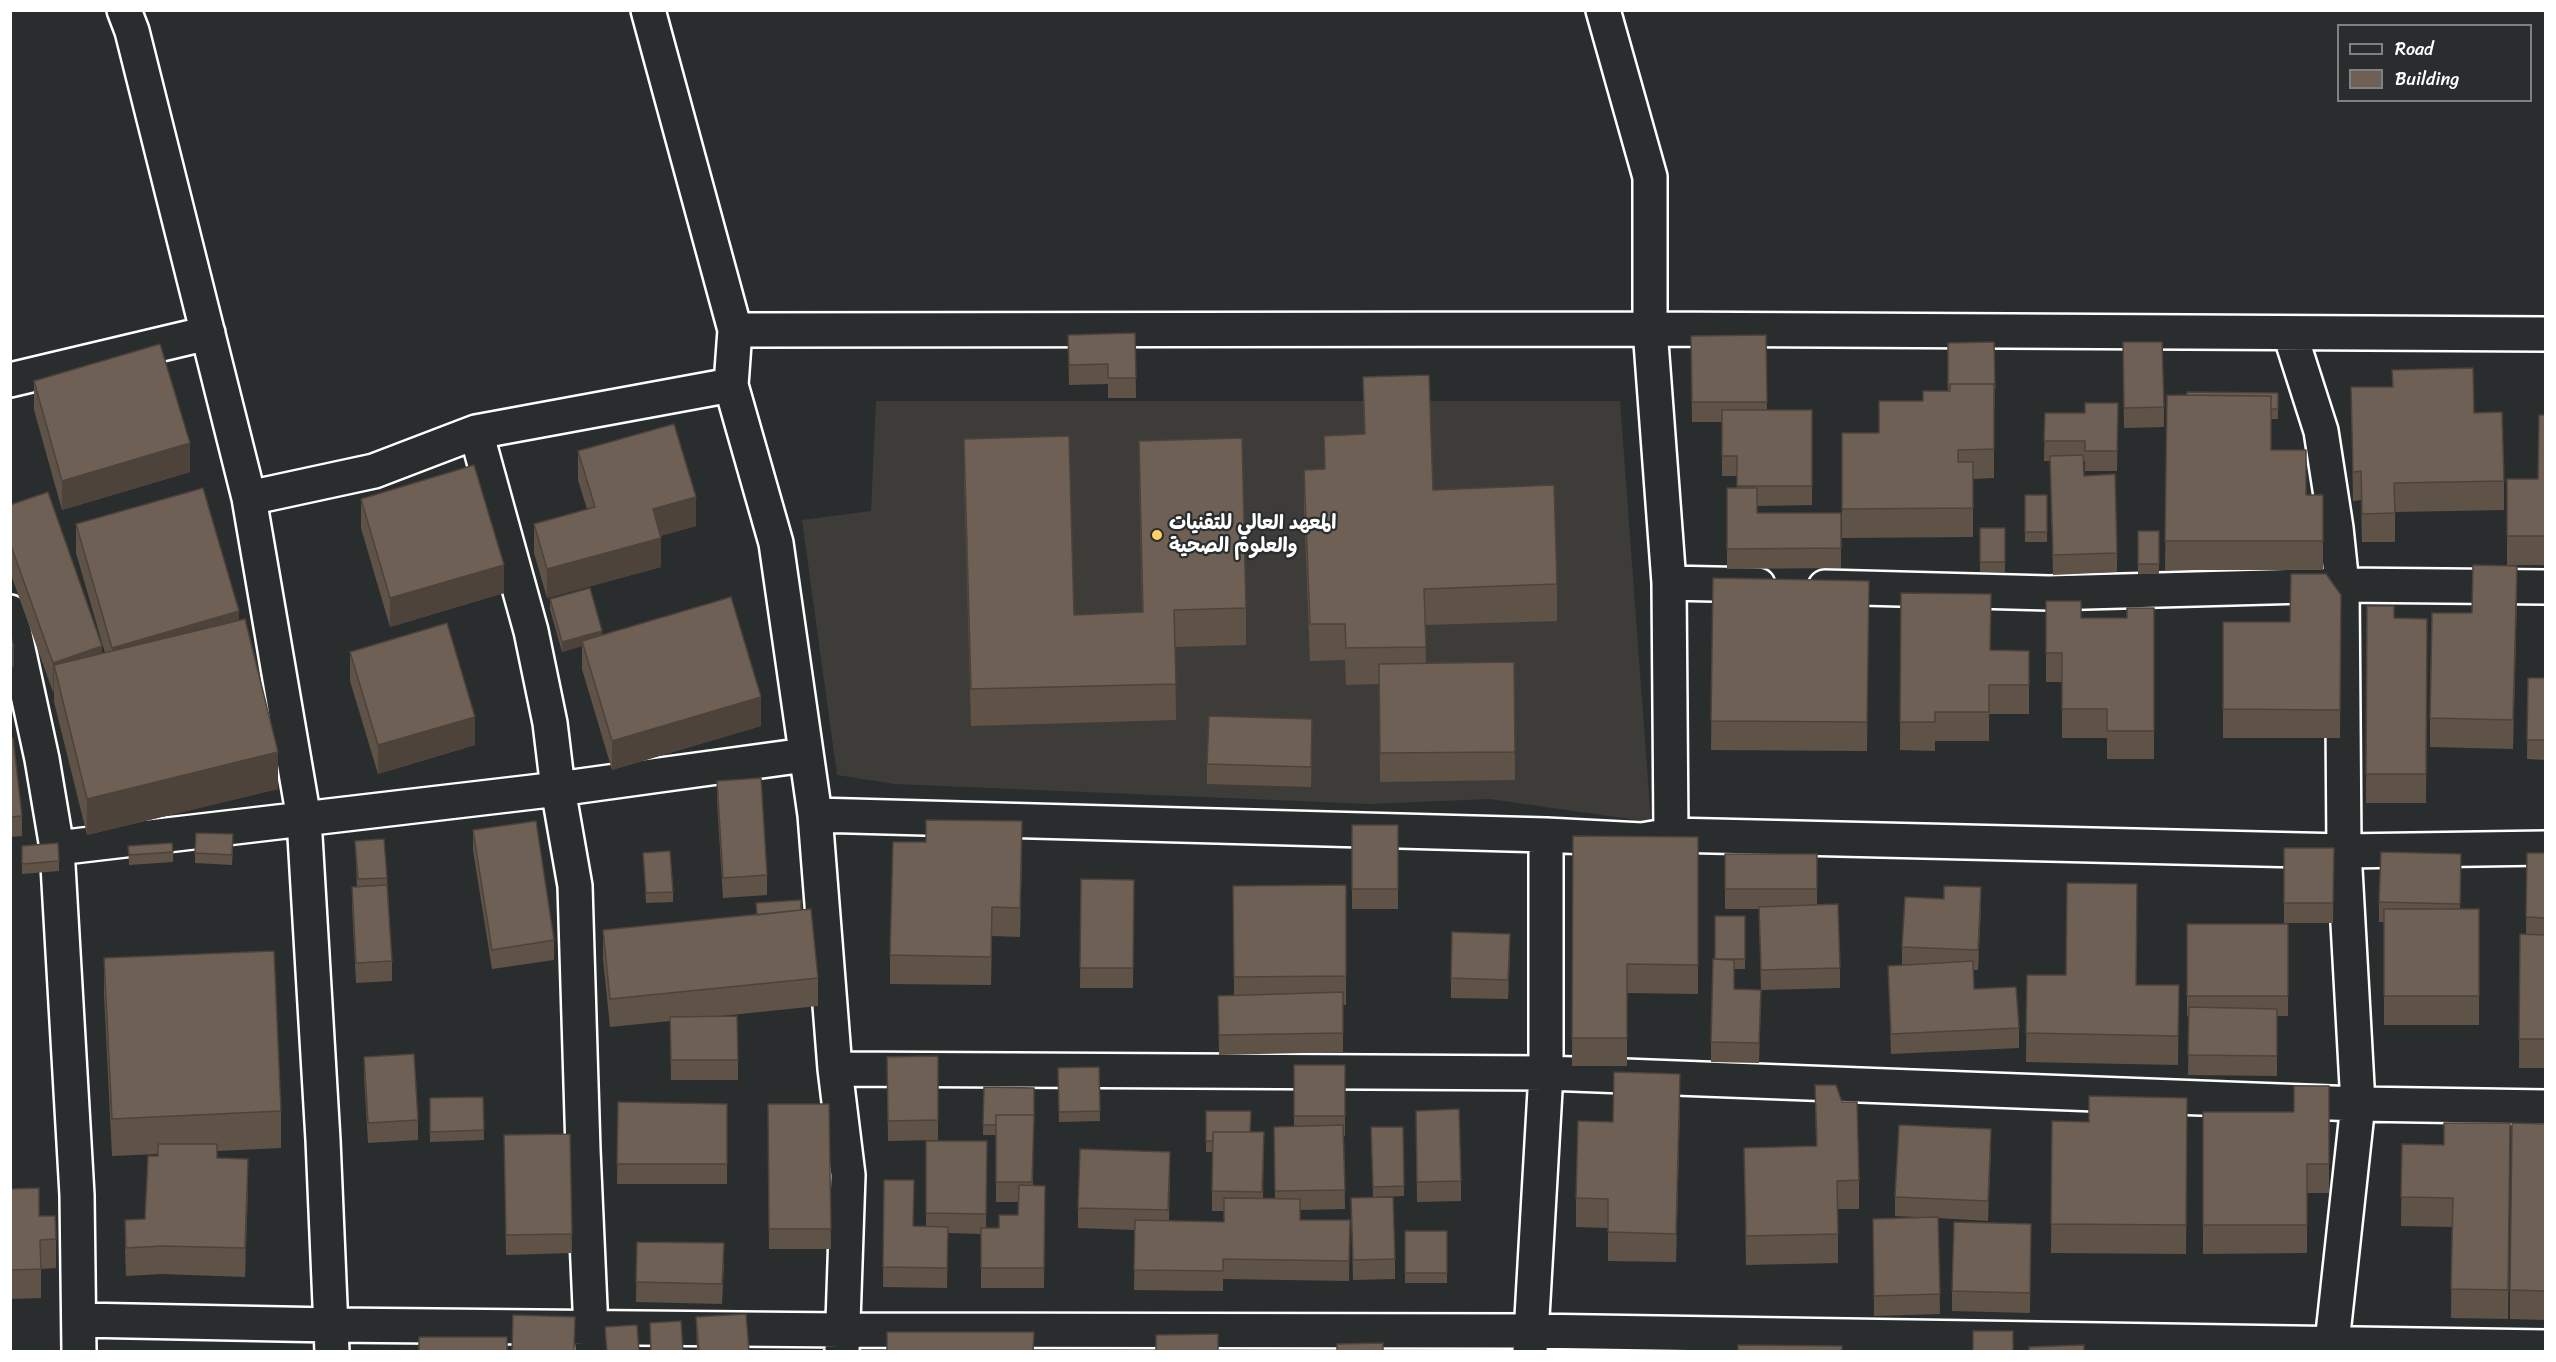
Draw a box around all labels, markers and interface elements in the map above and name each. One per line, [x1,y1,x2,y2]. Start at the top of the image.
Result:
legend [2337,24,2532,102]
text: Road [2395,33,2434,65]
text: Building [2395,63,2459,95]
place label: المعهد العالي للتقنيات والعلوم الصحية [1169,512,1336,559]
marker: المعهد العالي للتقنيات والعلوم الصحية [1150,528,1164,542]

